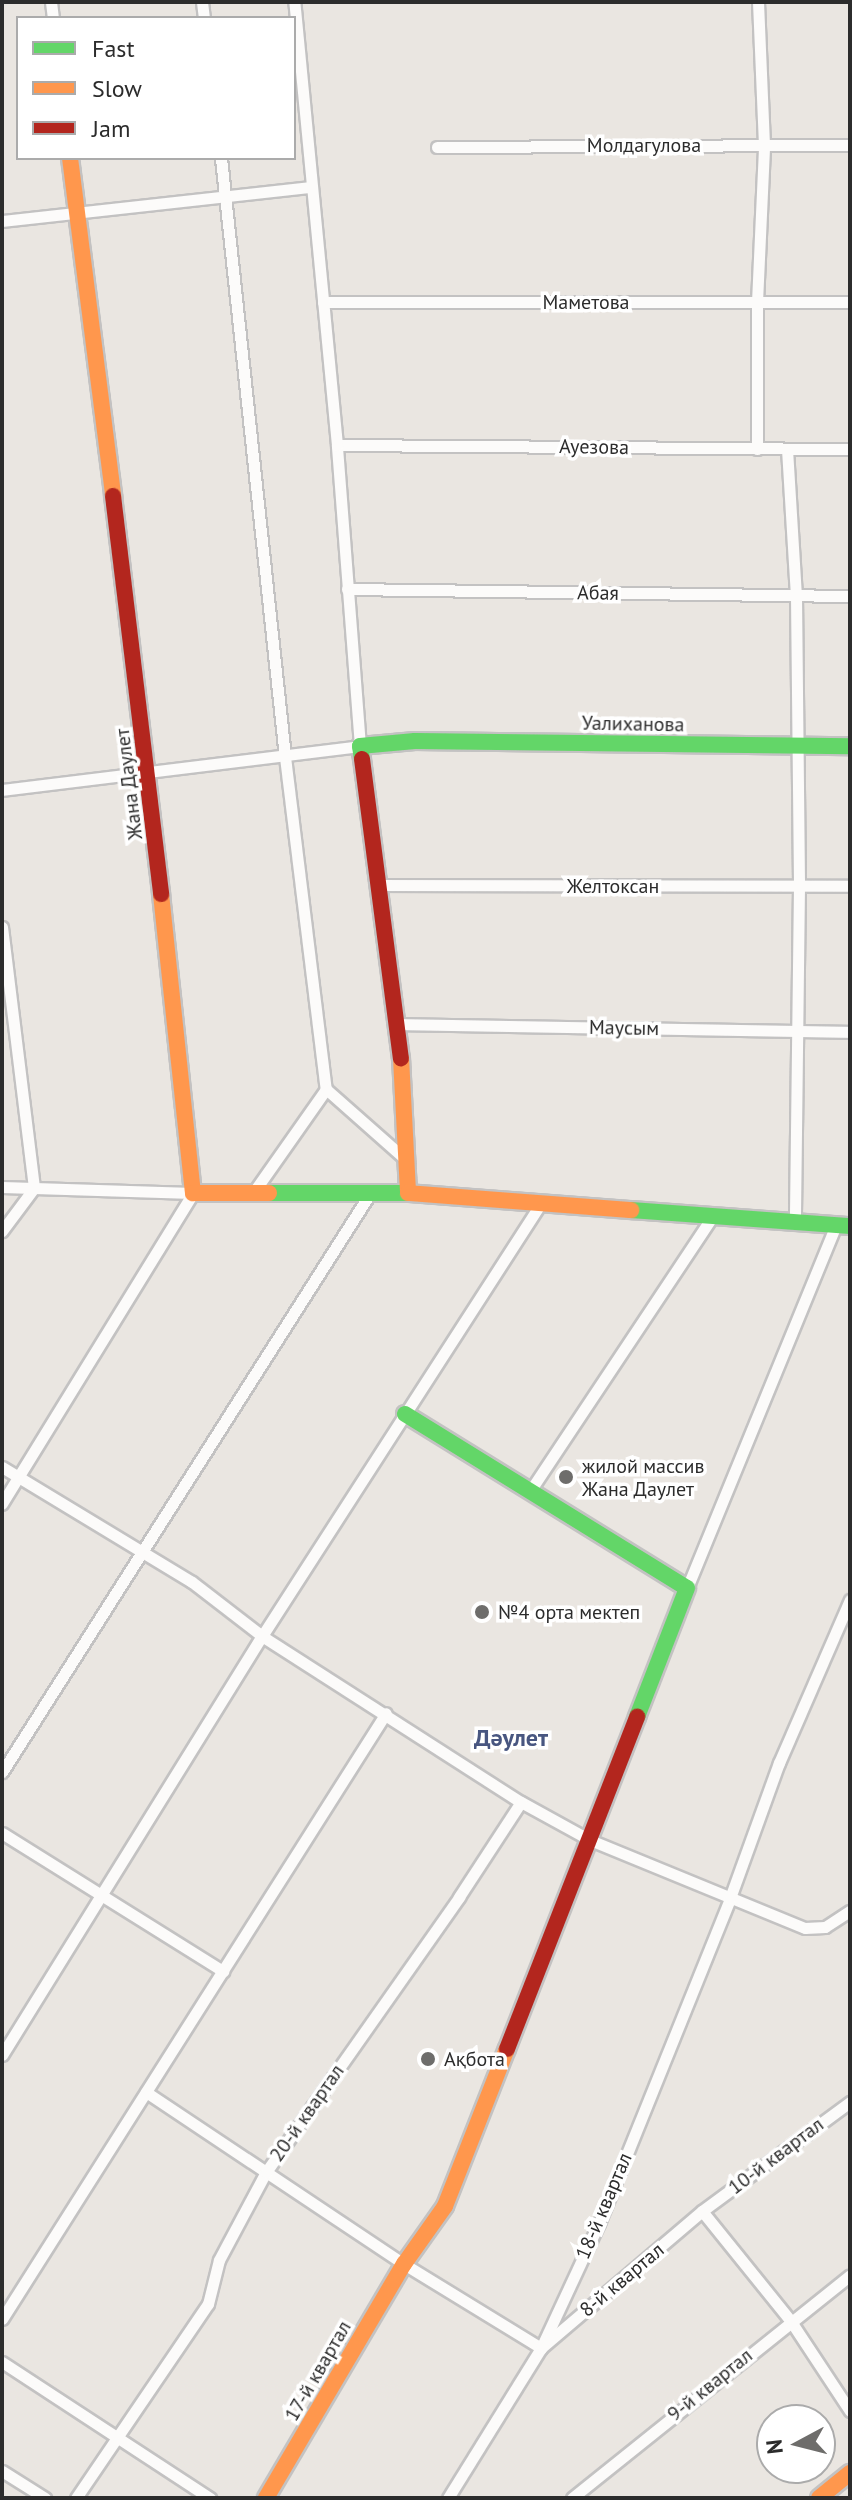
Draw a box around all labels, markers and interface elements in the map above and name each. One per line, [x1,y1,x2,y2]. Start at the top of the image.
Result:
legend [16,16,296,160]
text: Fast [92,33,135,64]
text: Slow [92,73,142,104]
text: Jam [92,113,130,144]
street label: Молдагулова [587,133,701,157]
street label: Маметова [542,290,630,314]
street label: Ауезова [559,434,629,460]
street label: Абая [577,581,619,605]
street label: Уалиханова [582,711,684,737]
street label: Жана Даулет [110,727,148,841]
street label: Желтоксан [567,874,659,898]
street label: Маусым [589,1015,659,1041]
place label: жилой массив Жана Даулет [582,1454,704,1501]
marker: жилой массив Жана Даулет [557,1468,575,1486]
place label: №4 орта мектеп [498,1600,640,1624]
marker: №4 орта мектеп [473,1603,491,1621]
district label: Дәулет [474,1724,548,1752]
place label: Ақбота [444,2047,505,2071]
marker: Ақбота [419,2050,437,2068]
street label: 20-й квартал [265,2060,349,2166]
street label: 10-й квартал [724,2112,828,2200]
street label: 18-й квартал [571,2149,637,2263]
street label: 8-й квартал [575,2238,669,2322]
street label: 17-й квартал [280,2317,356,2425]
street label: 9-й квартал [663,2343,757,2427]
north arrow [756,2404,836,2484]
text: N [759,2438,789,2456]

